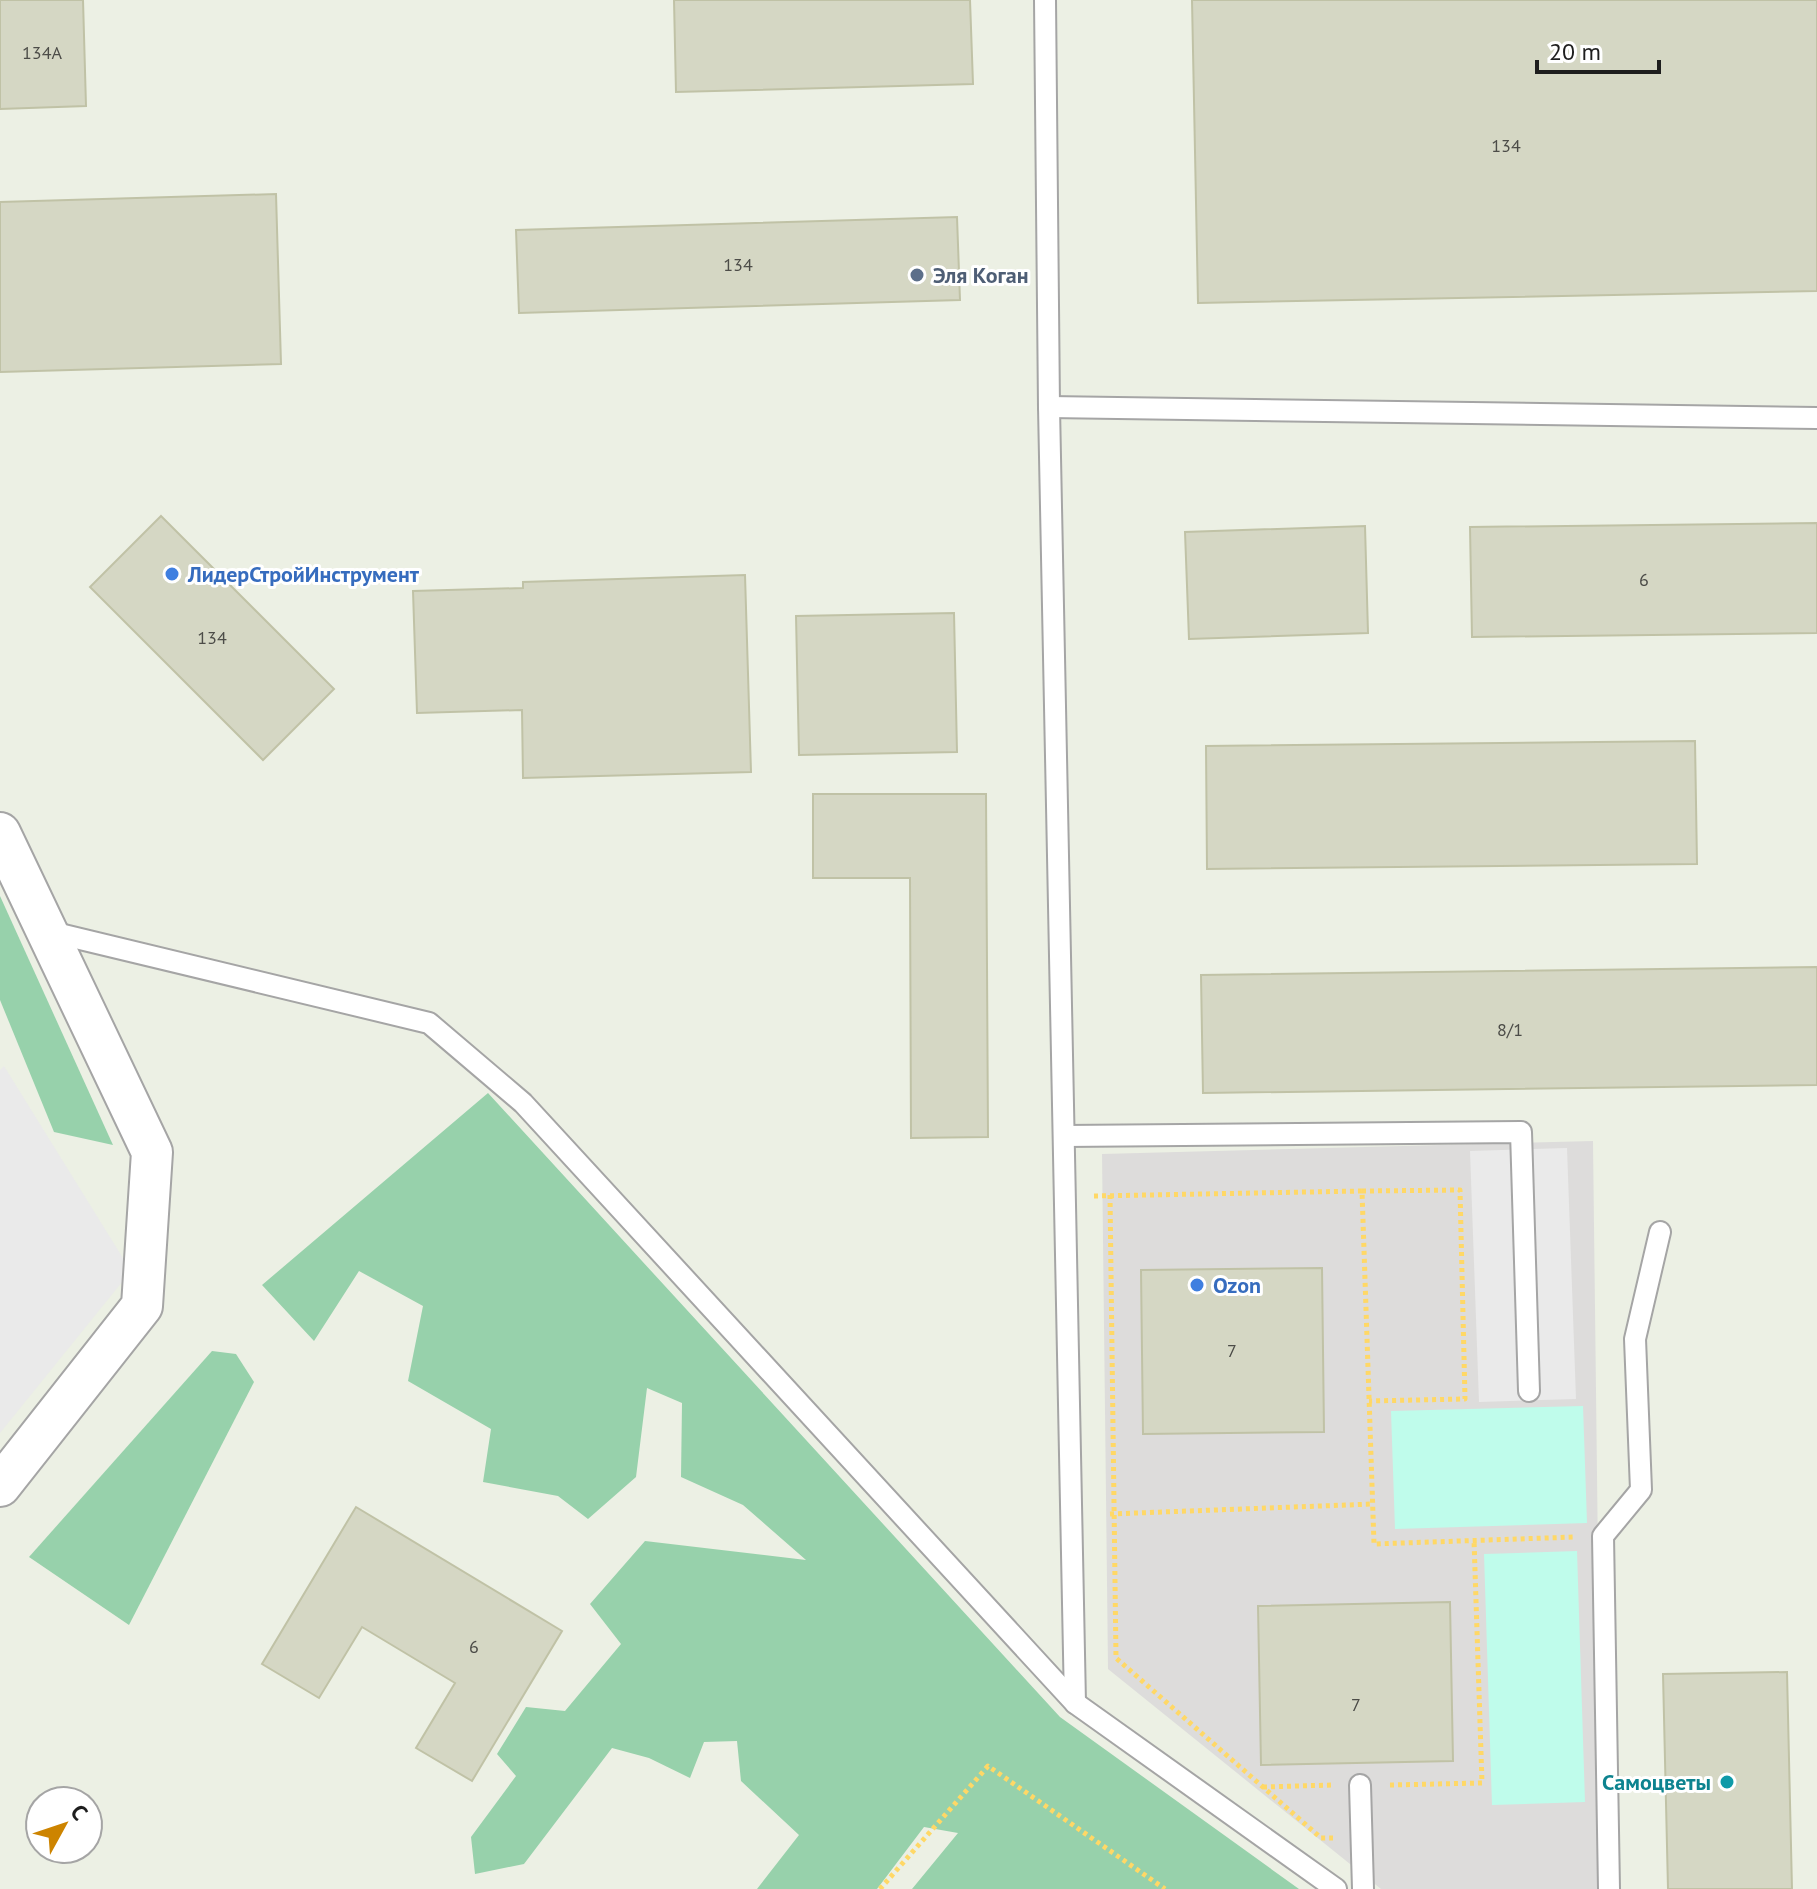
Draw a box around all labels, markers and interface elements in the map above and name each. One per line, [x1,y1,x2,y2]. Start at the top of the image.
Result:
scale bar [1537,24,1659,74]
text: 20 m [1549,36,1601,67]
house number: 134А [22,41,62,64]
house number: 134 [1491,134,1521,157]
house number: 134 [723,253,753,276]
place label: Эля Коган [933,261,1029,289]
marker: Эля Коган [908,266,926,284]
place label: ЛидерСтройИнструмент [187,560,420,588]
marker: ЛидерСтройИнструмент [163,565,181,583]
house number: 6 [1639,568,1649,591]
house number: 134 [197,626,227,649]
house number: 8/1 [1497,1018,1523,1041]
place label: Ozon [1213,1271,1261,1299]
marker: Ozon [1188,1276,1206,1294]
house number: 7 [1227,1339,1237,1362]
house number: 6 [469,1635,479,1658]
house number: 7 [1351,1693,1361,1716]
place label: Самоцветы [1602,1768,1711,1796]
marker: Самоцветы [1718,1773,1736,1791]
north arrow [24,1785,104,1865]
text: С [65,1798,94,1826]

